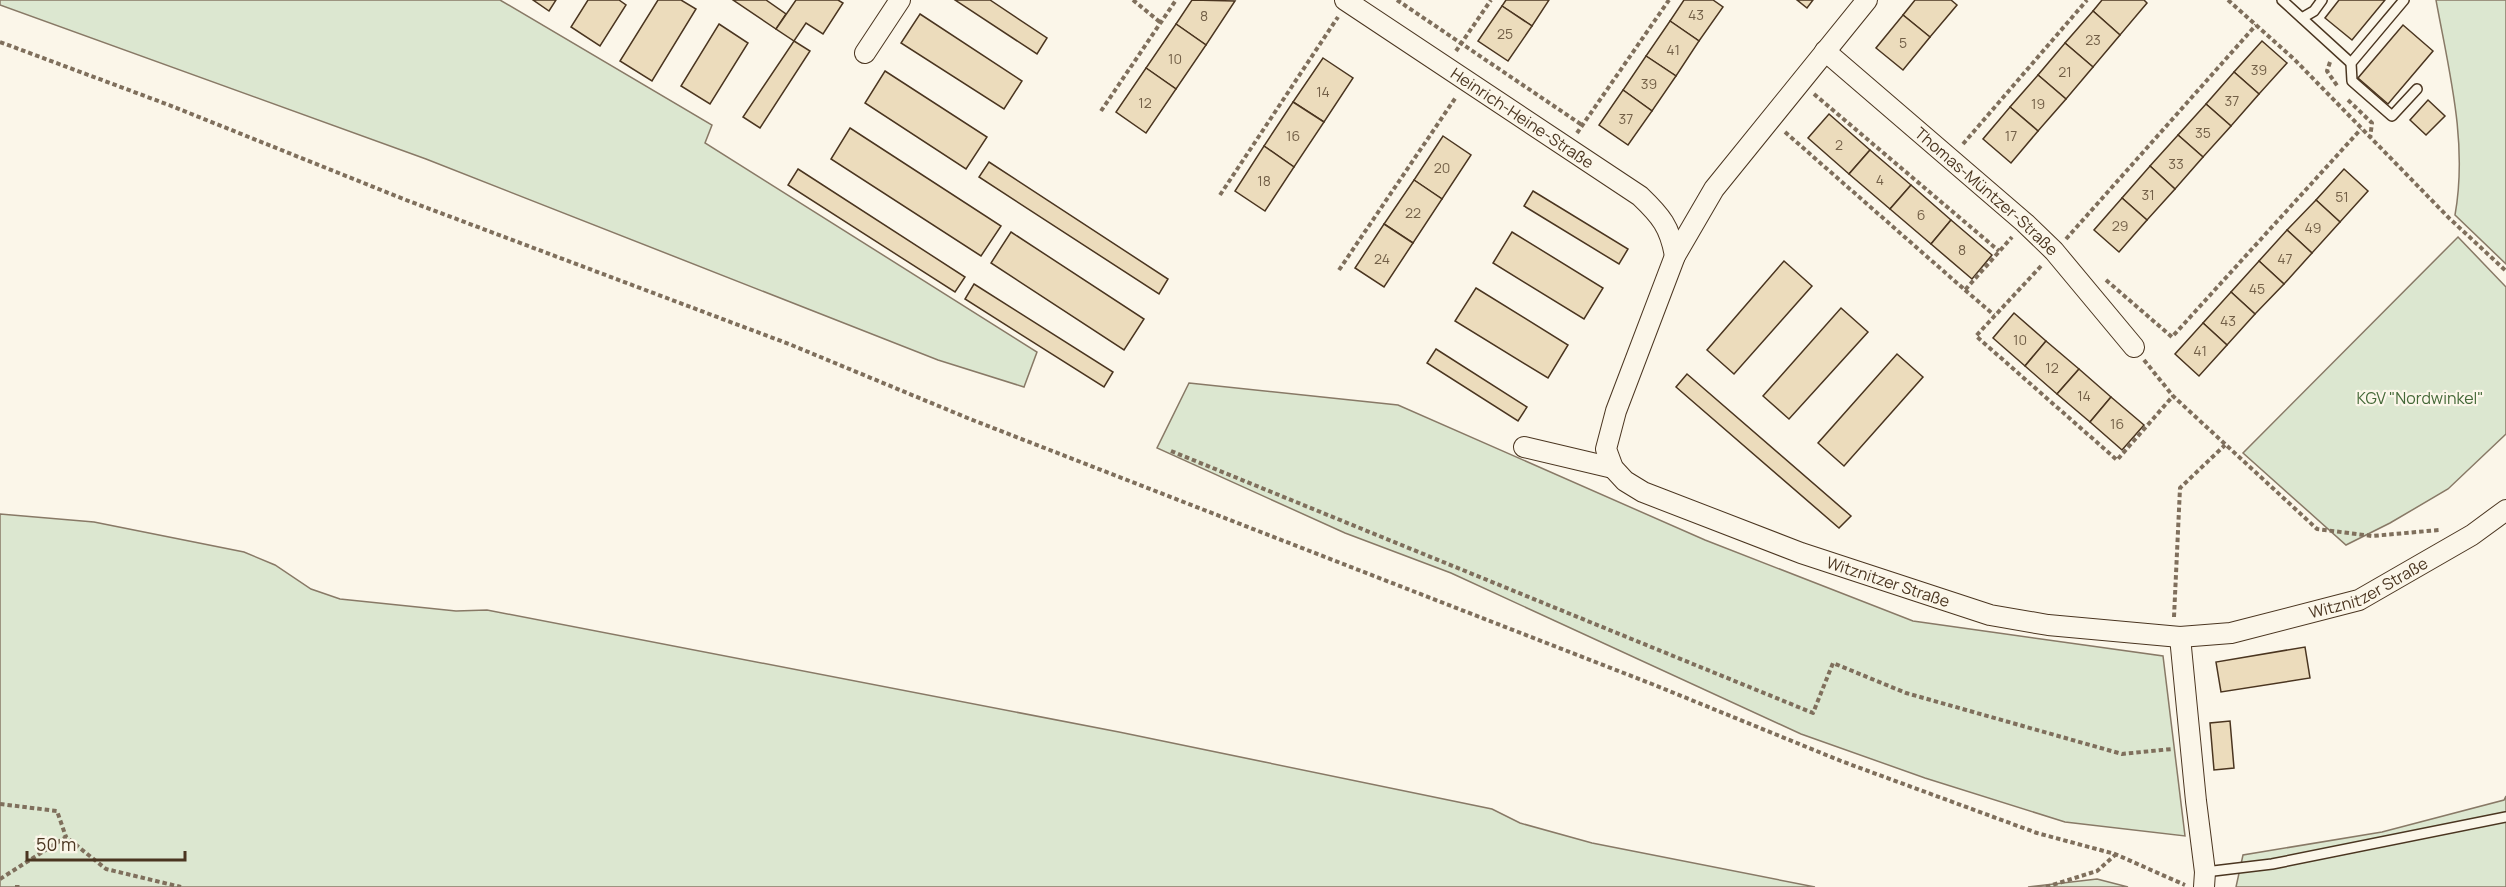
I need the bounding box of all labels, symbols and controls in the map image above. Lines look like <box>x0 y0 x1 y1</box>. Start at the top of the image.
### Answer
house number: 43 <box>1688 5 1704 24</box>
house number: 8 <box>1200 6 1208 25</box>
house number: 25 <box>1497 24 1513 43</box>
house number: 23 <box>2085 30 2101 49</box>
house number: 5 <box>1899 33 1907 52</box>
house number: 41 <box>1666 40 1680 59</box>
house number: 10 <box>1168 49 1182 68</box>
house number: 39 <box>2251 60 2267 79</box>
street label: Heinrich-Heine-Straße <box>1447 62 1598 173</box>
house number: 21 <box>2058 62 2072 81</box>
house number: 39 <box>1641 74 1657 93</box>
house number: 14 <box>1316 82 1330 101</box>
house number: 37 <box>2225 91 2239 110</box>
house number: 12 <box>1138 93 1152 112</box>
house number: 19 <box>2031 94 2045 113</box>
house number: 37 <box>1619 109 1633 128</box>
street label: Thomas-Müntzer-Straße <box>1910 122 2063 260</box>
house number: 35 <box>2195 123 2211 142</box>
house number: 16 <box>1286 126 1300 145</box>
house number: 17 <box>2005 126 2017 145</box>
house number: 2 <box>1835 135 1843 154</box>
house number: 33 <box>2168 154 2184 173</box>
house number: 20 <box>1434 158 1450 177</box>
house number: 4 <box>1876 170 1884 189</box>
house number: 18 <box>1257 171 1271 190</box>
house number: 31 <box>2141 185 2155 204</box>
house number: 51 <box>2335 187 2349 206</box>
house number: 22 <box>1405 203 1421 222</box>
house number: 6 <box>1917 205 1925 224</box>
house number: 29 <box>2112 216 2128 235</box>
house number: 49 <box>2305 218 2321 237</box>
house number: 8 <box>1958 240 1966 259</box>
house number: 24 <box>1374 249 1390 268</box>
house number: 47 <box>2277 249 2293 268</box>
house number: 45 <box>2249 279 2265 298</box>
house number: 43 <box>2220 311 2236 330</box>
house number: 10 <box>2013 330 2027 349</box>
house number: 41 <box>2193 341 2207 360</box>
house number: 12 <box>2045 358 2059 377</box>
house number: 14 <box>2077 386 2091 405</box>
park label: KGV "Nordwinkel" <box>2356 387 2484 409</box>
house number: 16 <box>2110 414 2124 433</box>
street label: Witznitzer Straße <box>1824 551 1953 612</box>
street label: Witznitzer Straße <box>2307 552 2432 623</box>
scale bar <box>27 824 184 862</box>
text: 50 m <box>36 832 76 856</box>

